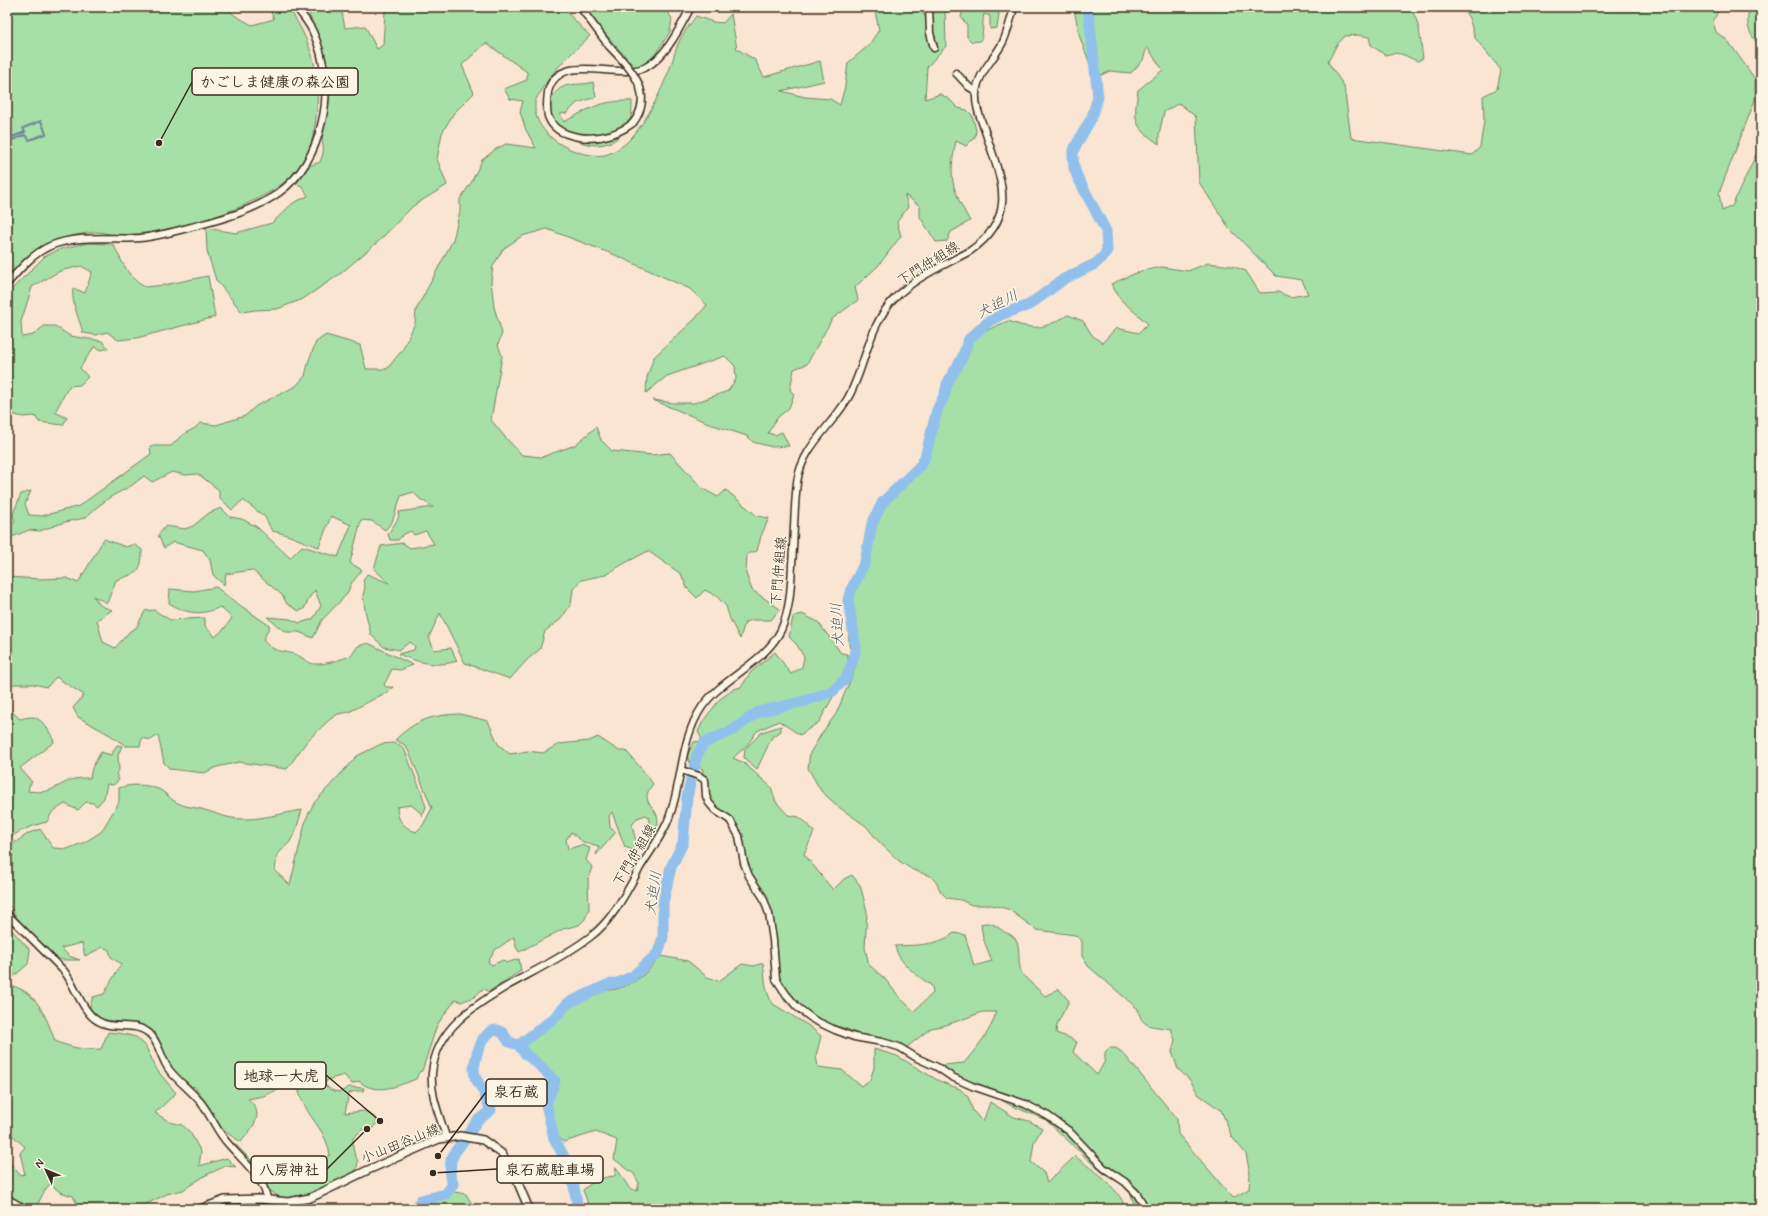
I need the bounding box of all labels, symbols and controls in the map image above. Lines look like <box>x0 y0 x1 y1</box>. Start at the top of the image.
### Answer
callout: かごしま健康の森公園 <box>192 68 358 95</box>
text: かごしま健康の森公園 <box>200 73 350 93</box>
street label: 下門仲組線 <box>894 238 963 290</box>
water label: 犬迫川 <box>973 286 1022 324</box>
street label: 下門仲組線 <box>767 535 791 607</box>
water label: 犬迫川 <box>827 602 849 648</box>
street label: 下門仲組線 <box>609 821 661 890</box>
water label: 犬迫川 <box>641 869 667 917</box>
callout: 地球一大虎 <box>235 1062 326 1089</box>
text: 地球一大虎 <box>243 1067 319 1087</box>
callout: 泉石蔵 <box>486 1079 547 1106</box>
text: 泉石蔵 <box>493 1083 539 1103</box>
street label: 小山田谷山線 <box>358 1120 443 1168</box>
north arrow <box>26 1150 66 1190</box>
text: N <box>32 1156 47 1171</box>
callout: 八房神社 <box>251 1156 327 1183</box>
callout: 泉石蔵駐車場 <box>497 1156 603 1183</box>
text: 八房神社 <box>259 1161 319 1181</box>
text: 泉石蔵駐車場 <box>505 1161 595 1181</box>

